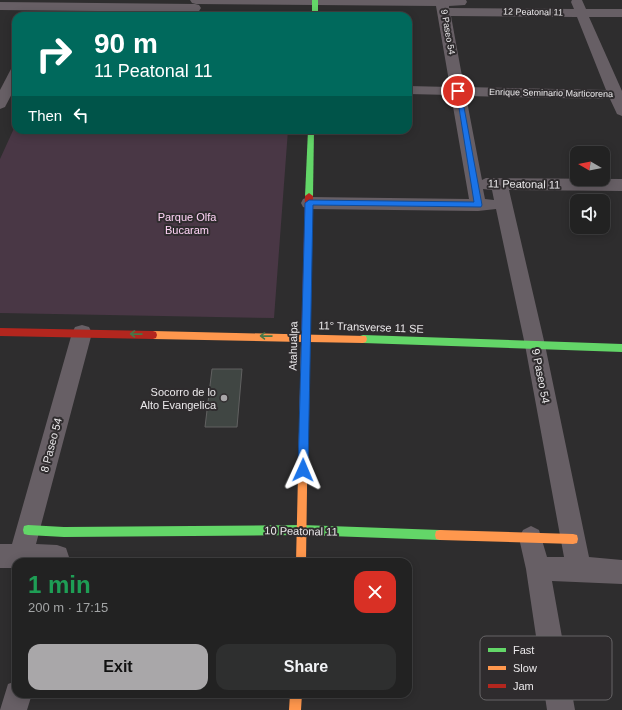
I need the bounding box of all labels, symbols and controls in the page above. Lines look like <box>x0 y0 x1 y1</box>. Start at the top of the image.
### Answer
street label: 12 Peatonal 11 <box>503 6 563 18</box>
street label: 9 Paseo 54 <box>439 9 457 55</box>
icon: right <box>28 28 80 80</box>
text: 90 m <box>94 28 158 59</box>
text: 11 Peatonal 11 <box>94 61 212 81</box>
pin <box>441 74 475 108</box>
icon: arrive <box>447 80 469 102</box>
street label: Enrique Seminario Marticorena <box>489 87 613 99</box>
icon: left <box>70 104 92 126</box>
text: Then <box>28 107 62 124</box>
north arrow <box>570 146 610 186</box>
map controls <box>570 146 610 234</box>
street label: 11 Peatonal 11 <box>488 177 560 191</box>
button: sound <box>570 194 610 234</box>
park label: Parque Olfa Bucaram <box>158 211 217 236</box>
street label: 11° Transverse 11 SE <box>318 319 424 335</box>
street label: Atahualpa <box>287 320 299 371</box>
one-way arrow <box>130 330 143 338</box>
one-way arrow <box>260 332 273 340</box>
street label: 9 Paseo 54 <box>530 348 552 404</box>
place label: Socorro de lo Alto Evangelica <box>140 386 217 411</box>
marker: Socorro de lo Alto Evangelica <box>219 393 229 403</box>
street label: 8 Paseo 54 <box>38 417 64 473</box>
position arrow <box>282 449 324 491</box>
street label: 10 Peatonal 11 <box>264 524 338 538</box>
text: 1 min <box>28 571 91 598</box>
button: close <box>354 571 396 613</box>
text: 200 m · 17:15 <box>28 600 108 615</box>
legend <box>480 636 612 700</box>
button: Exit <box>28 644 208 690</box>
button: Share <box>216 644 396 690</box>
text: Fast <box>513 644 534 656</box>
text: Slow <box>513 662 537 674</box>
text: Jam <box>513 680 534 692</box>

